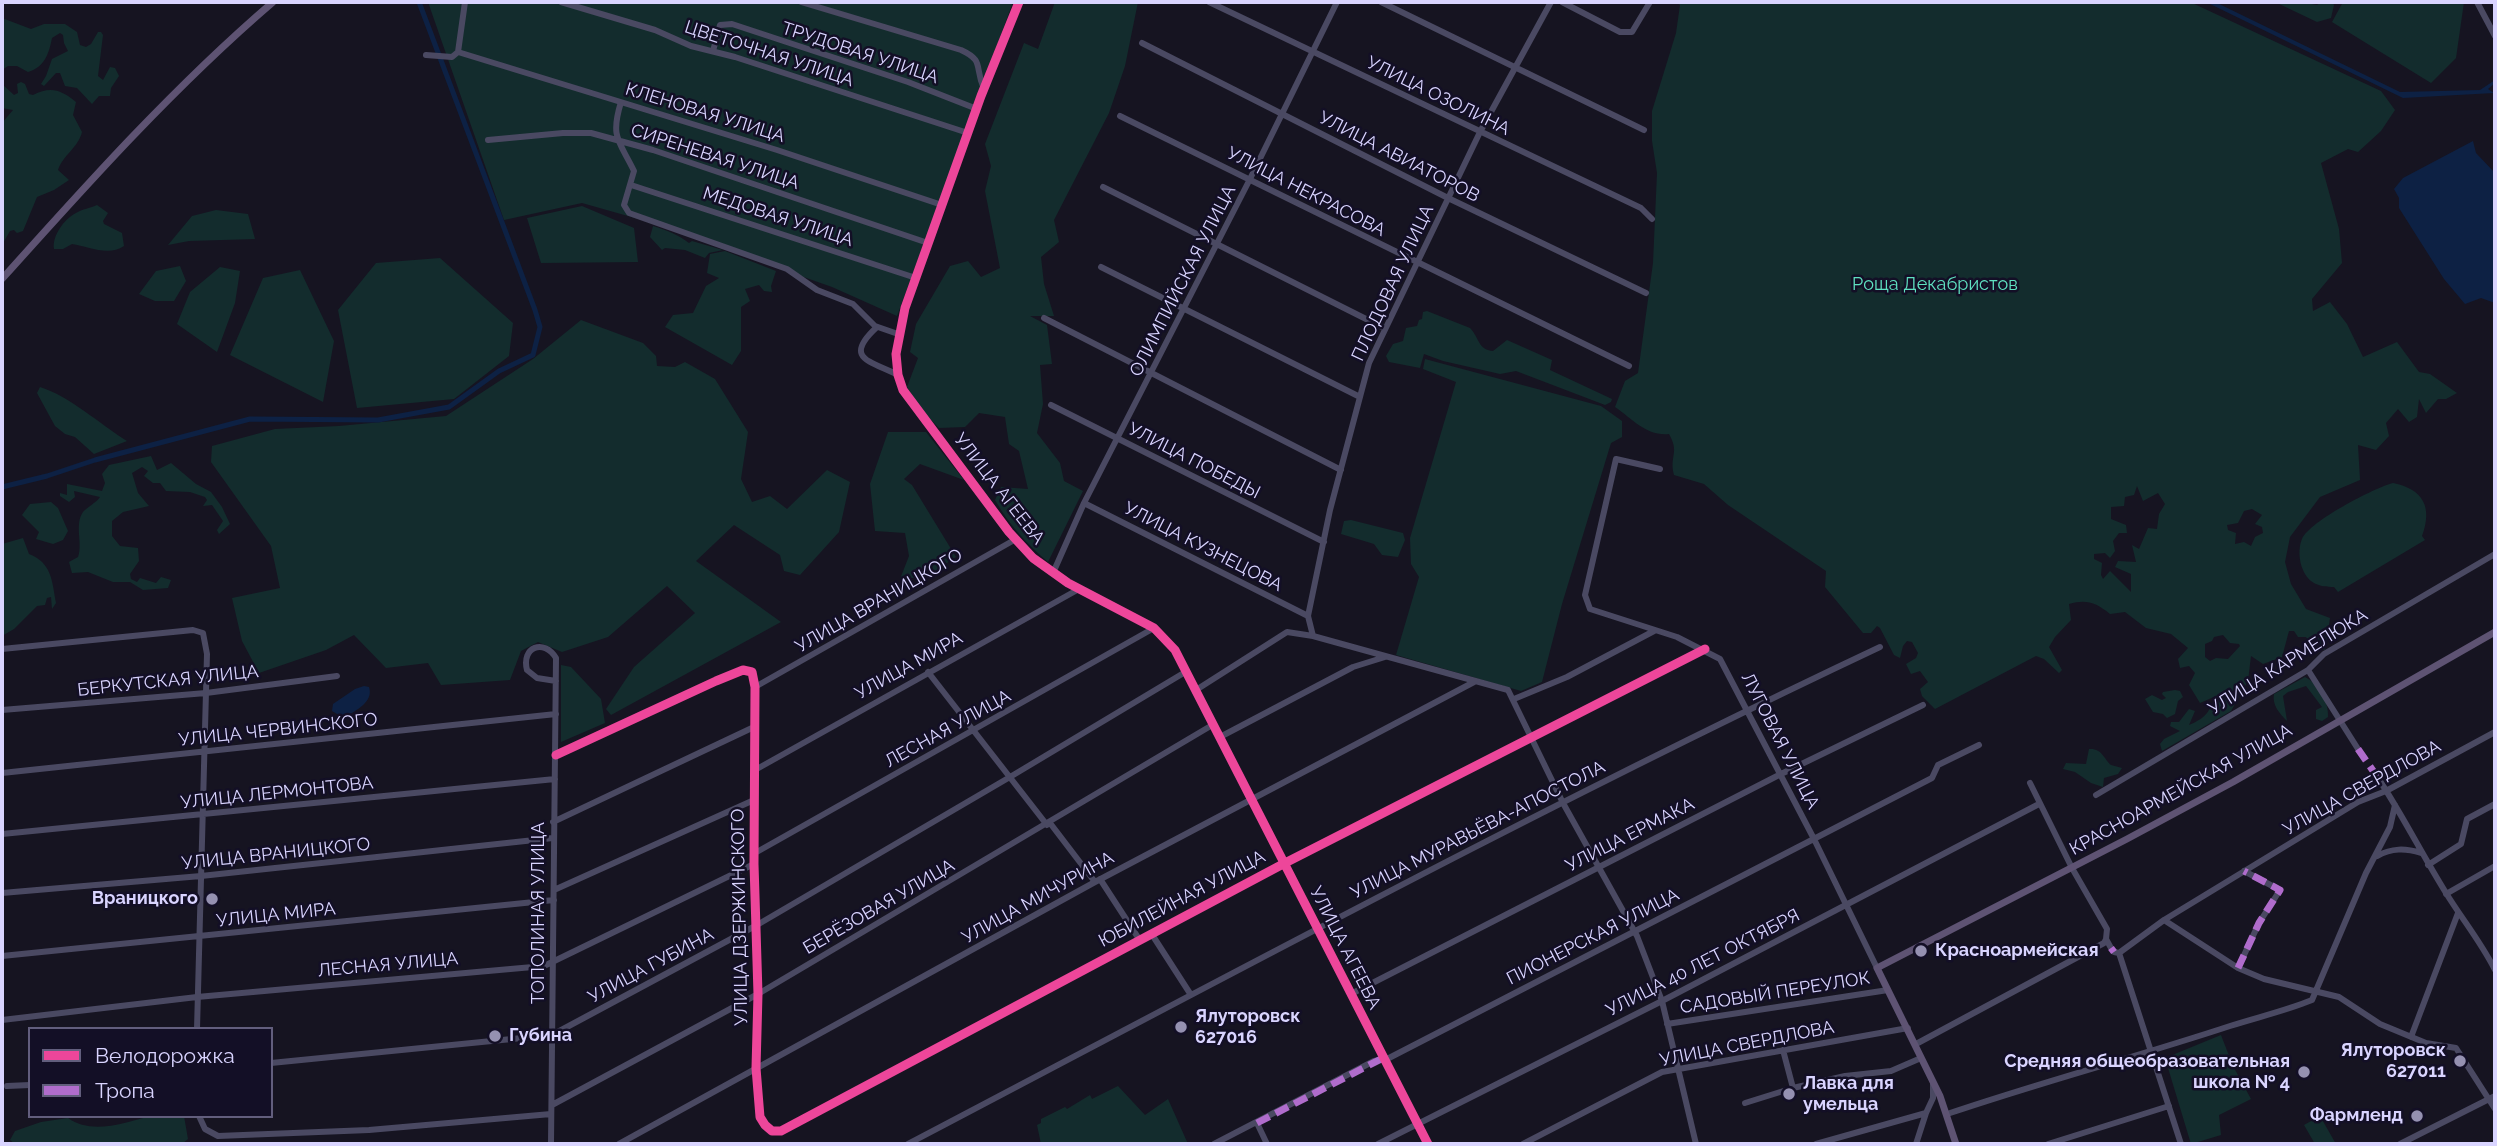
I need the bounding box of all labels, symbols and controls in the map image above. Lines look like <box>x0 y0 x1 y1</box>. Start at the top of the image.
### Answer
street label: ЦВЕТОЧНАЯ УЛИЦА <box>682 16 856 92</box>
street label: ТРУДОВАЯ УЛИЦА <box>779 17 941 89</box>
street label: УЛИЦА ОЗОЛИНА <box>1363 52 1513 140</box>
street label: КЛЕНОВАЯ УЛИЦА <box>623 78 787 148</box>
street label: УЛИЦА АВИАТОРОВ <box>1315 107 1483 207</box>
street label: СИРЕНЕВАЯ УЛИЦА <box>628 120 802 194</box>
street label: УЛИЦА НЕКРАСОВА <box>1223 143 1389 241</box>
street label: МЕДОВАЯ УЛИЦА <box>700 182 856 252</box>
street label: ОЛИМПИЙСКАЯ УЛИЦА <box>1125 182 1241 380</box>
street label: ПЛОДОВАЯ УЛИЦА <box>1347 202 1439 364</box>
park label: Роща Декабристов <box>1852 274 2018 296</box>
street label: УЛИЦА ПОБЕДЫ <box>1124 418 1264 504</box>
street label: УЛИЦА АГЕЕВА <box>949 429 1049 549</box>
street label: УЛИЦА КУЗНЕЦОВА <box>1120 498 1286 596</box>
street label: УЛИЦА ВРАНИЦКОГО <box>792 544 966 658</box>
street label: УЛИЦА КАРМЕЛЮКА <box>2204 604 2372 720</box>
street label: УЛИЦА МИРА <box>851 628 967 704</box>
street label: БЕРКУТСКАЯ УЛИЦА <box>76 661 260 701</box>
street label: ЛУГОВАЯ УЛИЦА <box>1736 669 1824 813</box>
street label: ЛЕСНАЯ УЛИЦА <box>881 685 1015 773</box>
street label: УЛИЦА ЧЕРВИНСКОГО <box>177 709 379 751</box>
street label: КРАСНОАРМЕЙСКАЯ УЛИЦА <box>2066 720 2296 860</box>
street label: УЛИЦА СВЕРДЛОВА <box>2279 736 2445 840</box>
street label: УЛИЦА МУРАВЬЁВА-АПОСТОЛА <box>1347 756 1609 904</box>
street label: УЛИЦА ЛЕРМОНТОВА <box>180 772 374 814</box>
street label: УЛИЦА ЕРМАКА <box>1562 793 1698 877</box>
street label: УЛИЦА ДЗЕРЖИНСКОГО <box>727 808 753 1026</box>
street label: ТОПОЛИНАЯ УЛИЦА <box>528 822 550 1004</box>
street label: УЛИЦА ВРАНИЦКОГО <box>181 833 371 875</box>
street label: ЮБИЛЕЙНАЯ УЛИЦА <box>1095 846 1269 952</box>
street label: УЛИЦА МИЧУРИНА <box>958 847 1118 949</box>
street label: БЕРЁЗОВАЯ УЛИЦА <box>799 855 959 959</box>
street label: УЛИЦА АГЕЕВА <box>1305 883 1385 1013</box>
street label: ПИОНЕРСКАЯ УЛИЦА <box>1503 884 1683 990</box>
place label: Враницкого <box>92 888 198 910</box>
marker: Враницкого <box>204 891 220 907</box>
street label: УЛИЦА МИРА <box>215 898 337 932</box>
street label: УЛИЦА 40 ЛЕТ ОКТЯБРЯ <box>1603 905 1803 1021</box>
street label: УЛИЦА ГУБИНА <box>585 924 717 1008</box>
place label: Красноармейская <box>1935 940 2098 962</box>
marker: Красноармейская <box>1913 943 1929 959</box>
street label: ЛЕСНАЯ УЛИЦА <box>317 948 459 982</box>
street label: САДОВЫЙ ПЕРЕУЛОК <box>1678 967 1872 1019</box>
place label: Ялуторовск 627016 <box>1195 1006 1301 1048</box>
street label: УЛИЦА СВЕРДЛОВА <box>1658 1017 1836 1071</box>
marker: Ялуторовск 627016 <box>1173 1019 1189 1035</box>
place label: Губина <box>509 1025 572 1047</box>
legend <box>28 1027 273 1118</box>
marker: Губина <box>487 1028 503 1044</box>
place label: Ялуторовск 627011 <box>2340 1040 2446 1082</box>
text: Велодорожка <box>95 1043 235 1068</box>
place label: Средняя общеобразовательная школа № 4 <box>2004 1051 2290 1094</box>
marker: Ялуторовск 627011 <box>2452 1053 2468 1069</box>
marker: Средняя общеобразовательная школа № 4 <box>2296 1064 2312 1080</box>
place label: Лавка для умельца <box>1803 1073 1894 1116</box>
text: Тропа <box>95 1078 155 1103</box>
marker: Лавка для умельца <box>1781 1086 1797 1102</box>
place label: Фармленд <box>2310 1105 2403 1127</box>
marker: Фармленд <box>2409 1108 2425 1124</box>

